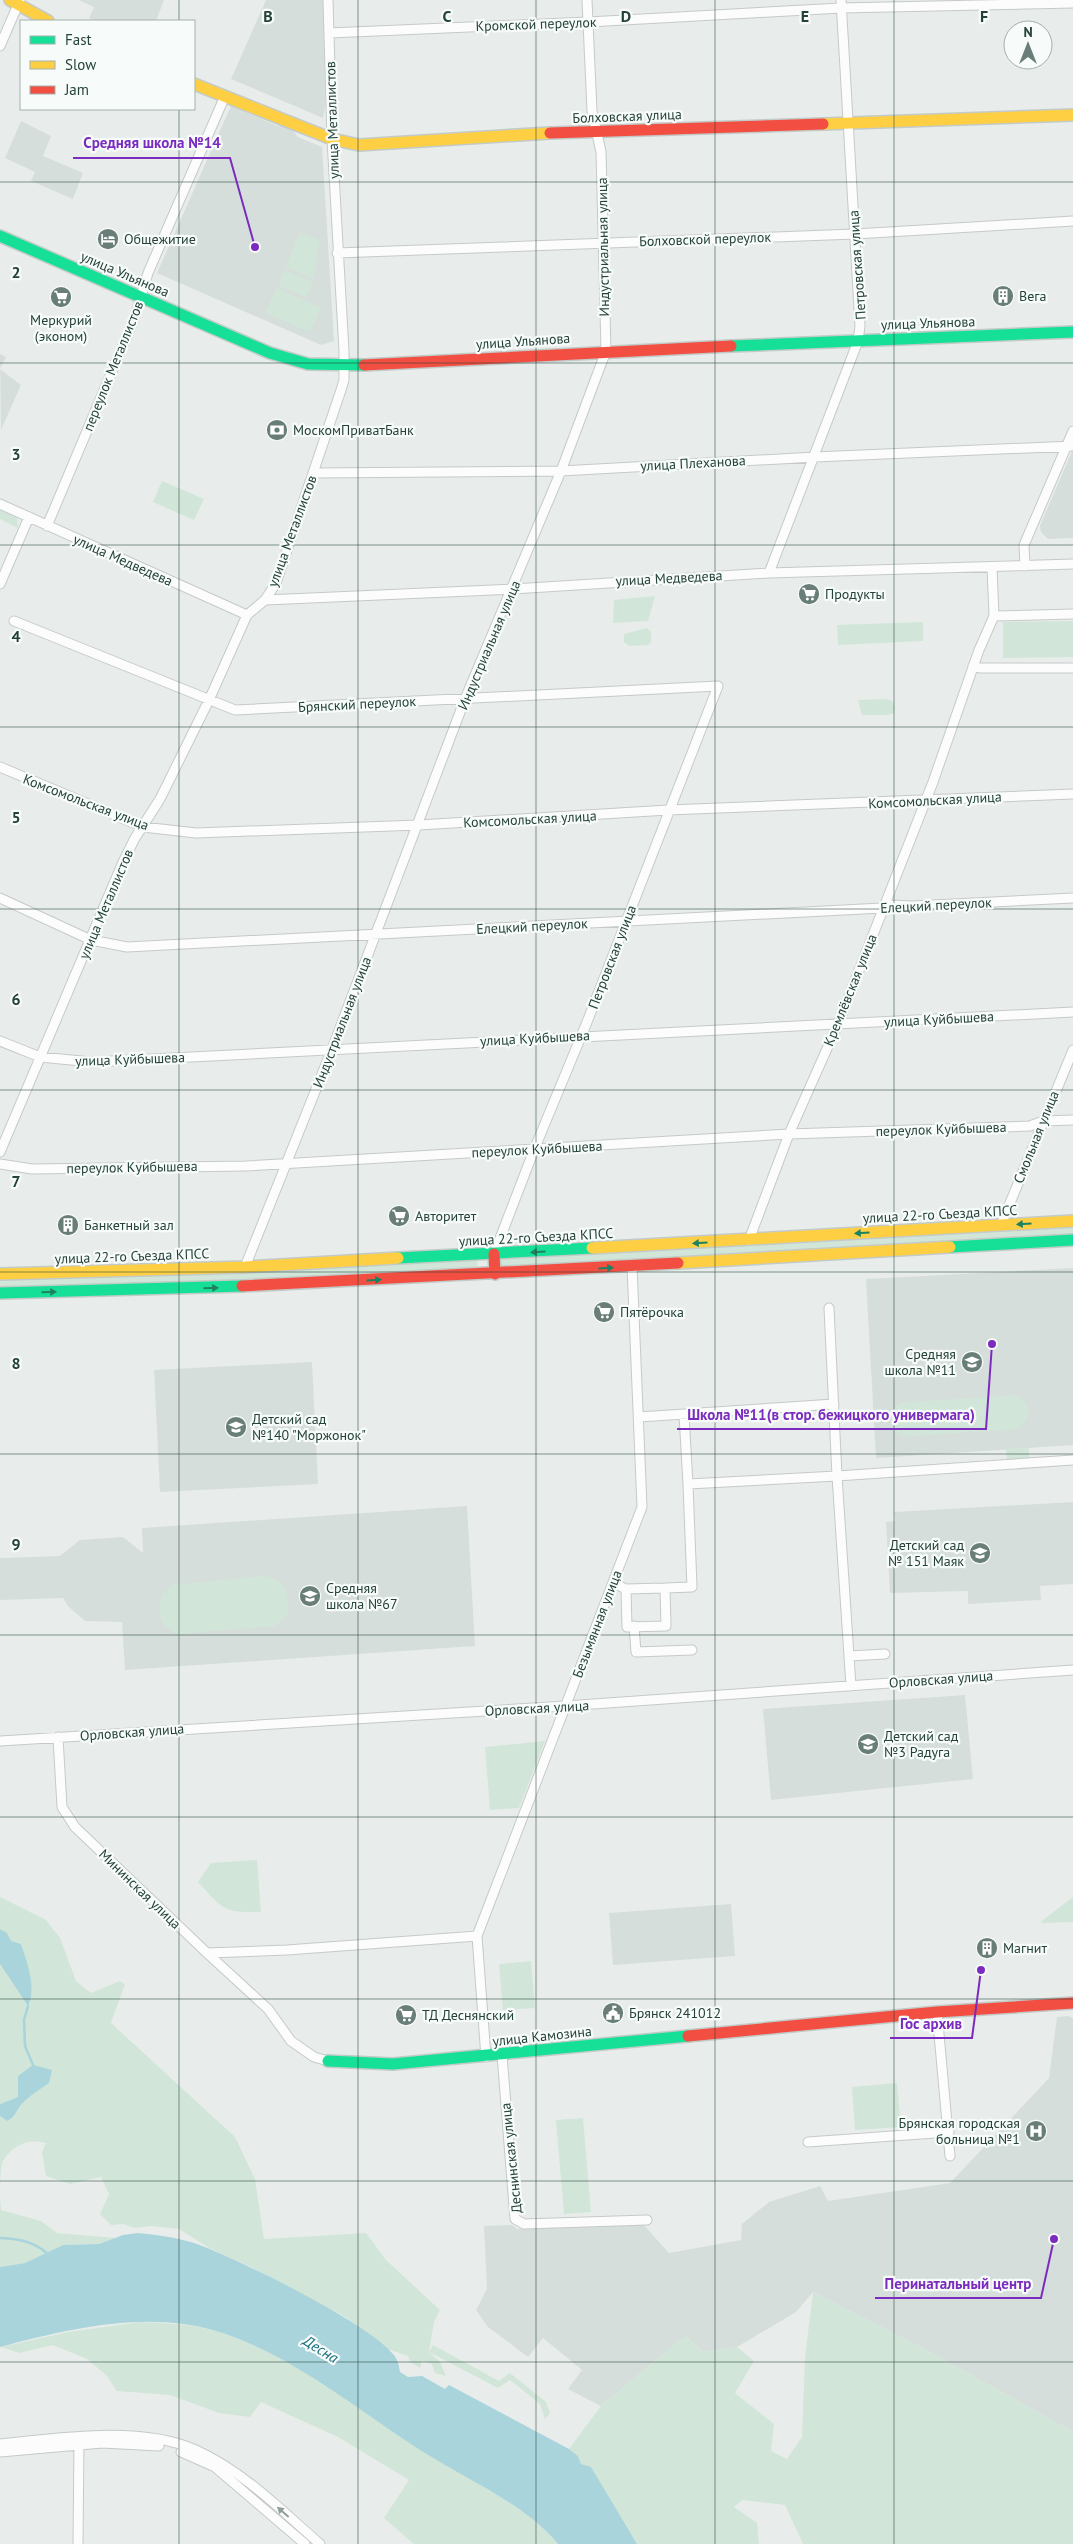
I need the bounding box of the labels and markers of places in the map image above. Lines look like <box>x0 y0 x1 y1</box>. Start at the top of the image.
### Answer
callout: Средняя школа №14 <box>73 128 230 158</box>
hotel icon: Общежитие <box>96 227 120 251</box>
place label: Общежитие <box>124 230 196 248</box>
building icon: Вега <box>991 284 1015 308</box>
supermarket icon: Меркурий (эконом) <box>49 285 73 309</box>
place label: Вега <box>1019 287 1046 305</box>
place label: Меркурий (эконом) <box>30 311 92 345</box>
bank icon: МоскомПриватБанк <box>265 418 289 442</box>
place label: МоскомПриватБанк <box>293 421 414 439</box>
supermarket icon: Продукты <box>797 582 821 606</box>
place label: Продукты <box>825 585 885 603</box>
supermarket icon: Авторитет <box>387 1204 411 1228</box>
place label: Авторитет <box>415 1207 477 1225</box>
building icon: Банкетный зал <box>56 1213 80 1237</box>
place label: Банкетный зал <box>84 1216 174 1234</box>
supermarket icon: Пятёрочка <box>592 1300 616 1324</box>
place label: Пятёрочка <box>620 1303 684 1321</box>
place label: Средняя школа №11 <box>884 1345 956 1379</box>
school or university icon: Средняя школа №11 <box>960 1350 984 1374</box>
callout: Школа №11(в стор. бежицкого универмага) <box>677 1399 986 1429</box>
place label: Детский сад №140 "Моржонок" <box>252 1410 366 1444</box>
school or university icon: Детский сад №140 "Моржонок" <box>224 1415 248 1439</box>
place label: Детский сад № 151 Маяк <box>888 1536 964 1570</box>
school or university icon: Детский сад № 151 Маяк <box>968 1541 992 1565</box>
place label: Средняя школа №67 <box>326 1579 398 1613</box>
school or university icon: Средняя школа №67 <box>298 1584 322 1608</box>
place label: Детский сад №3 Радуга <box>884 1727 959 1761</box>
school or university icon: Детский сад №3 Радуга <box>856 1732 880 1756</box>
building icon: Магнит <box>975 1936 999 1960</box>
place label: Магнит <box>1003 1939 1047 1957</box>
public building icon: Брянск 241012 <box>601 2001 625 2025</box>
supermarket icon: ТД Деснянский <box>394 2003 418 2027</box>
place label: Брянск 241012 <box>629 2004 721 2022</box>
place label: ТД Деснянский <box>422 2006 514 2024</box>
callout: Гос архив <box>890 2008 972 2038</box>
place label: Брянская городская больница №1 <box>899 2114 1020 2148</box>
hospital icon: Брянская городская больница №1 <box>1024 2119 1048 2143</box>
callout: Перинатальный центр <box>875 2268 1041 2298</box>

